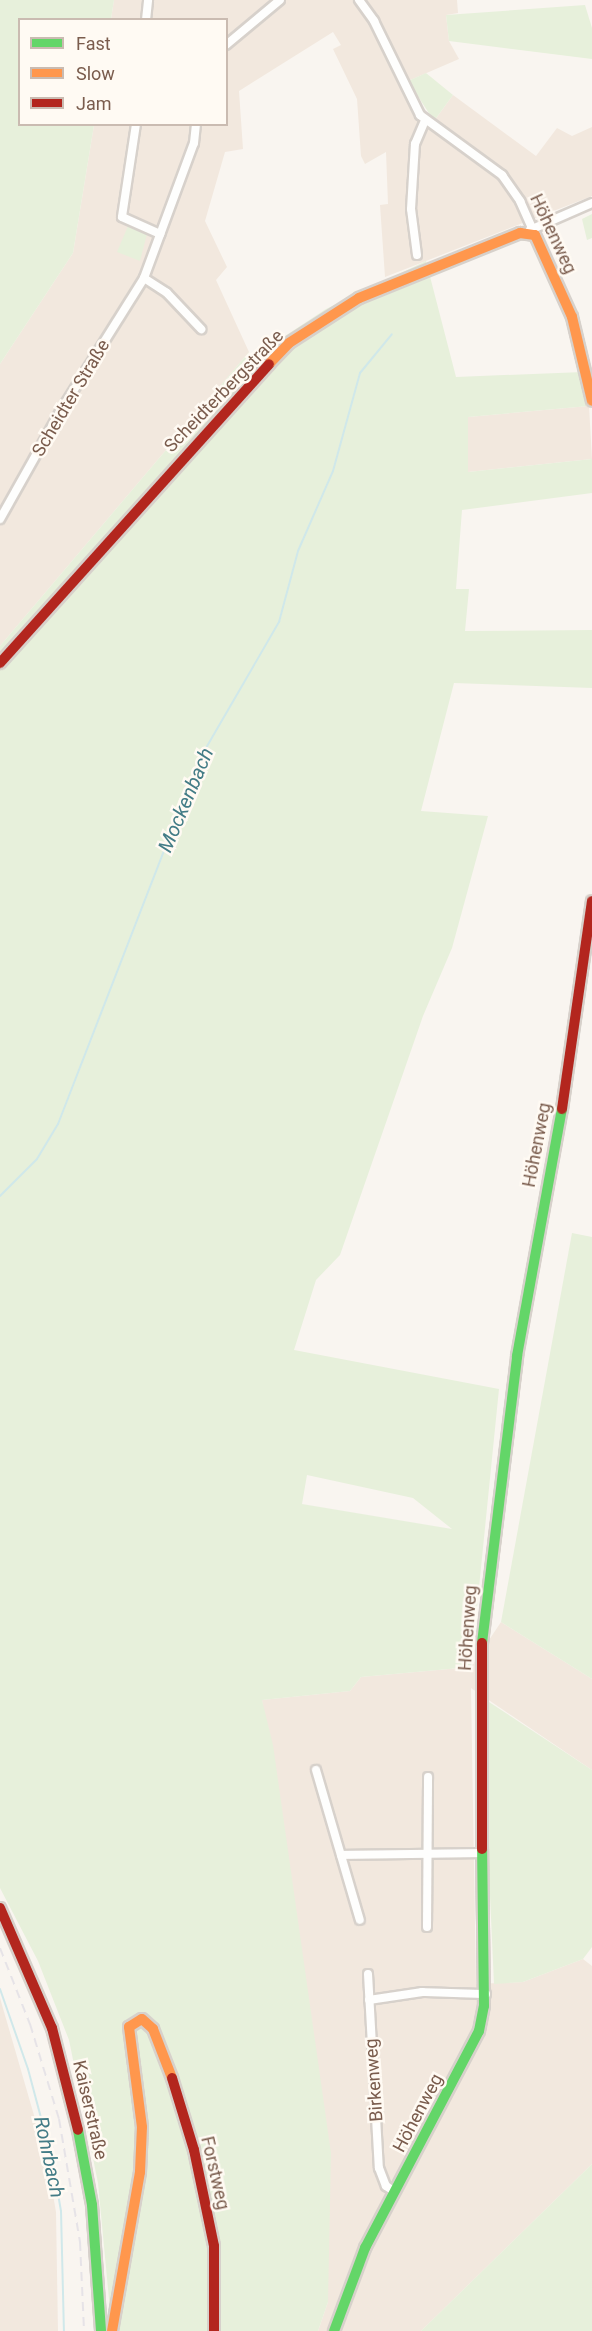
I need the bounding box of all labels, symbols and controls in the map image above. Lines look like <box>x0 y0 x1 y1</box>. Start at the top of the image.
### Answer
legend <box>18 18 228 126</box>
text: Fast <box>76 33 111 54</box>
text: Slow <box>76 63 115 84</box>
text: Jam <box>76 93 112 114</box>
street label: Höhenweg <box>525 191 581 277</box>
street label: Scheidterbergstraße <box>160 325 288 457</box>
street label: Scheidter Straße <box>28 336 114 460</box>
water label: Mockenbach <box>153 744 219 856</box>
street label: Höhenweg <box>518 1101 556 1189</box>
street label: Höhenweg <box>454 1585 482 1671</box>
street label: Birkenweg <box>360 2038 388 2122</box>
street label: Kaiserstraße <box>68 2058 112 2162</box>
street label: Höhenweg <box>388 2070 448 2156</box>
water label: Rohrbach <box>29 2114 69 2200</box>
street label: Forstweg <box>196 2134 234 2212</box>

